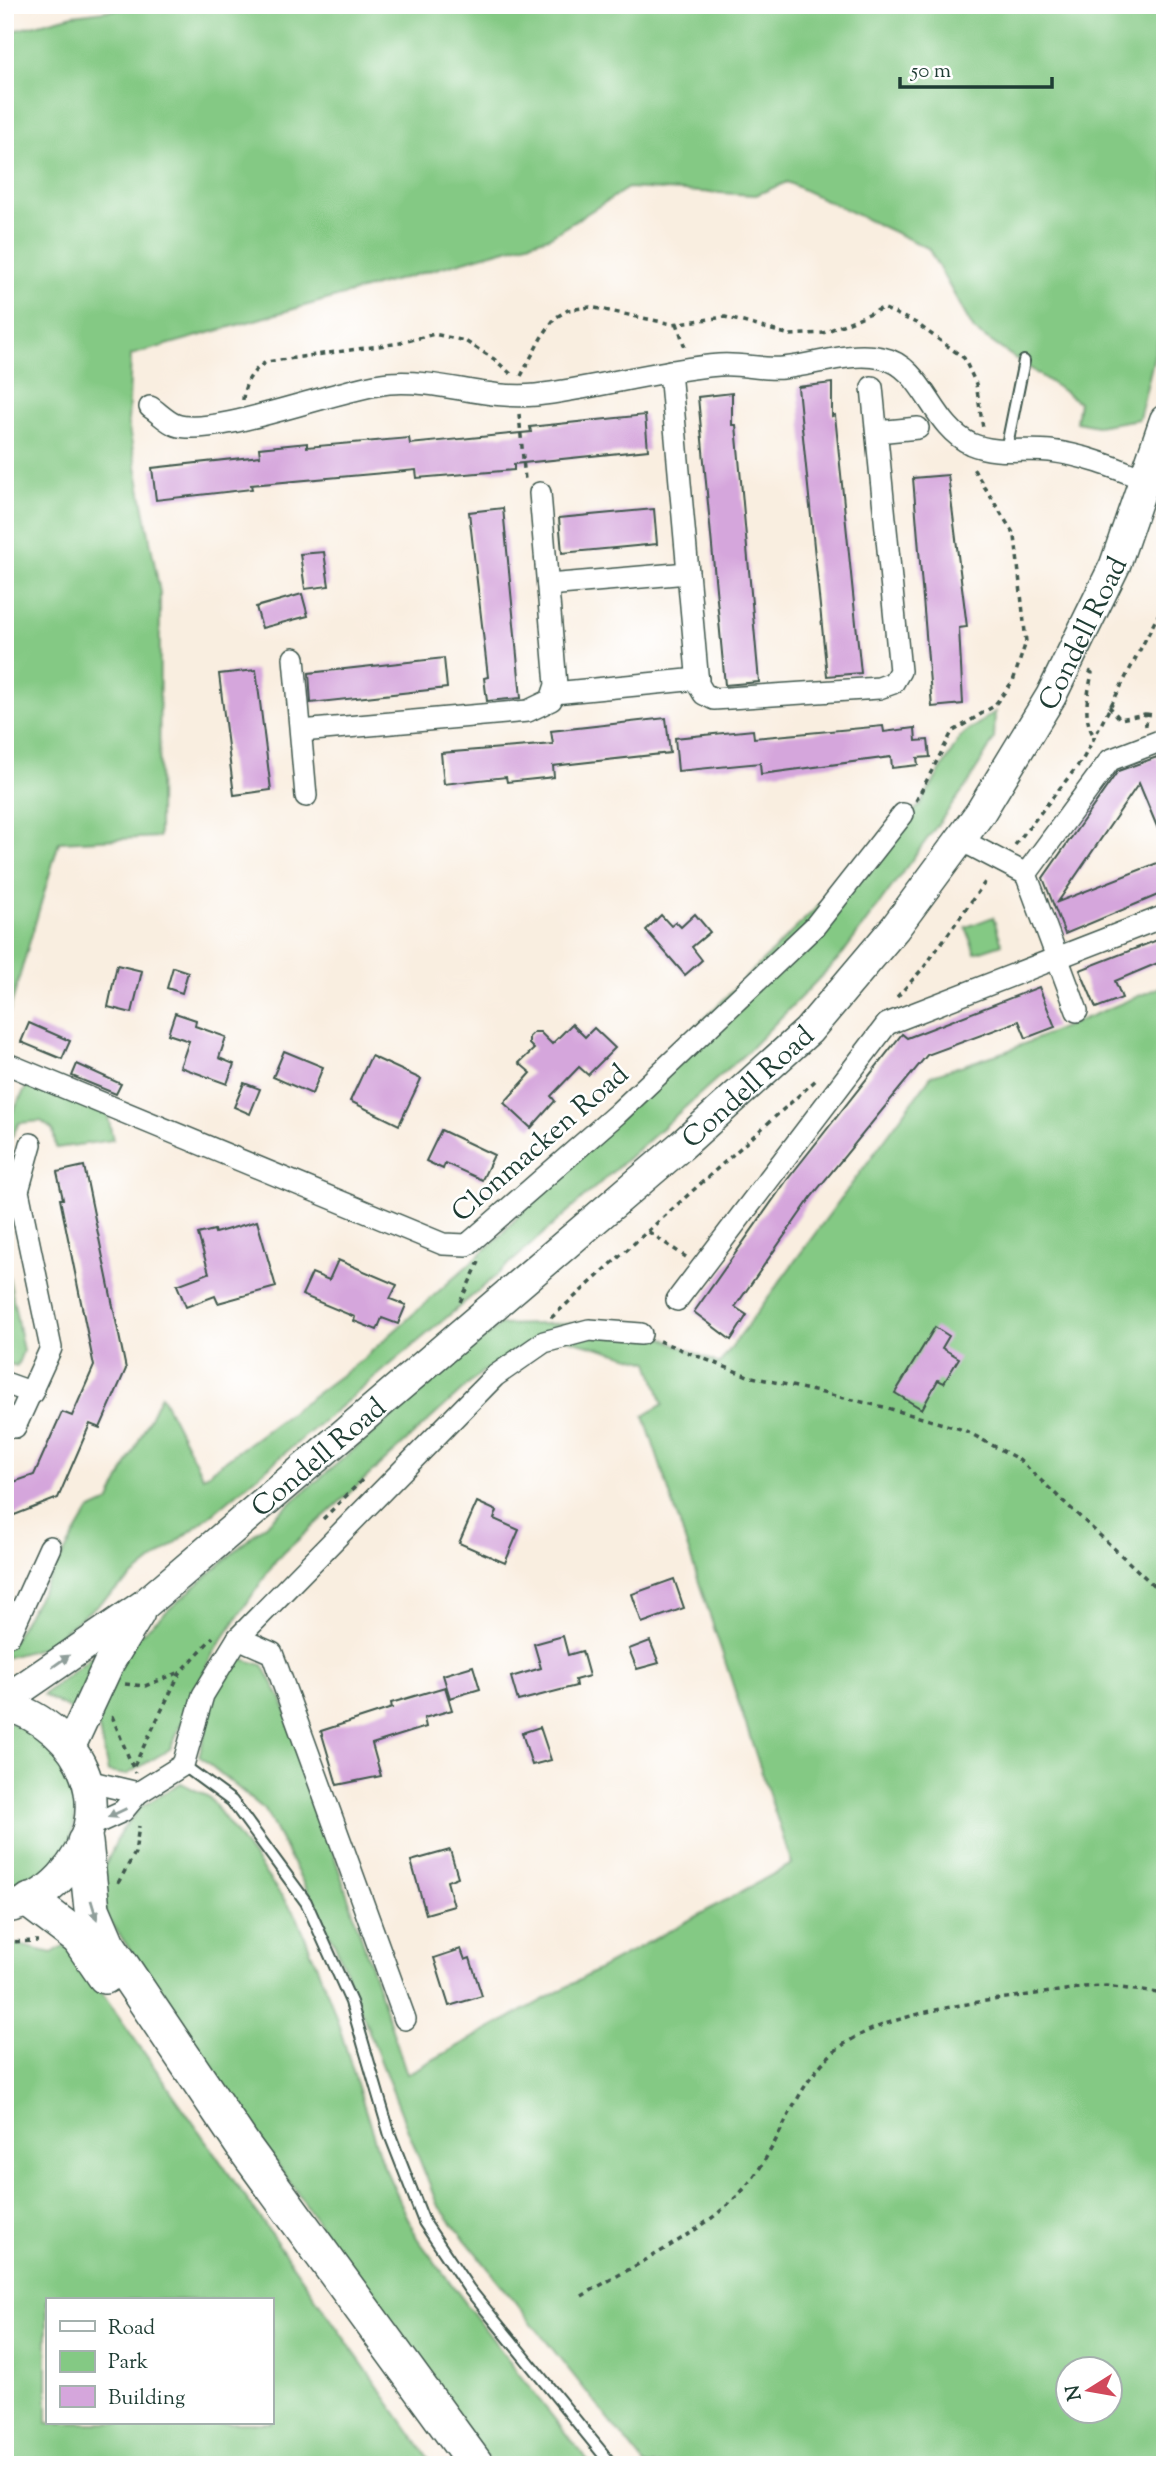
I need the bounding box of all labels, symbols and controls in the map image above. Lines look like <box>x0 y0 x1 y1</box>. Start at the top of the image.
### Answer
scale bar <box>900 46 1053 90</box>
text: 50 m <box>910 57 951 87</box>
street label: Condell Road <box>1030 551 1139 719</box>
street label: Condell Road <box>674 1018 824 1159</box>
street label: Clonmacken Road <box>444 1056 639 1233</box>
street label: Condell Road <box>243 1389 396 1528</box>
one-way arrow <box>52 1654 70 1668</box>
one-way arrow <box>107 1807 127 1819</box>
one-way arrow <box>89 1899 100 1920</box>
legend <box>46 2298 273 2424</box>
text: Road <box>108 2314 155 2344</box>
text: Park <box>108 2348 149 2378</box>
north arrow <box>1054 2354 1124 2424</box>
text: N <box>1060 2383 1089 2403</box>
text: Building <box>108 2384 185 2414</box>

